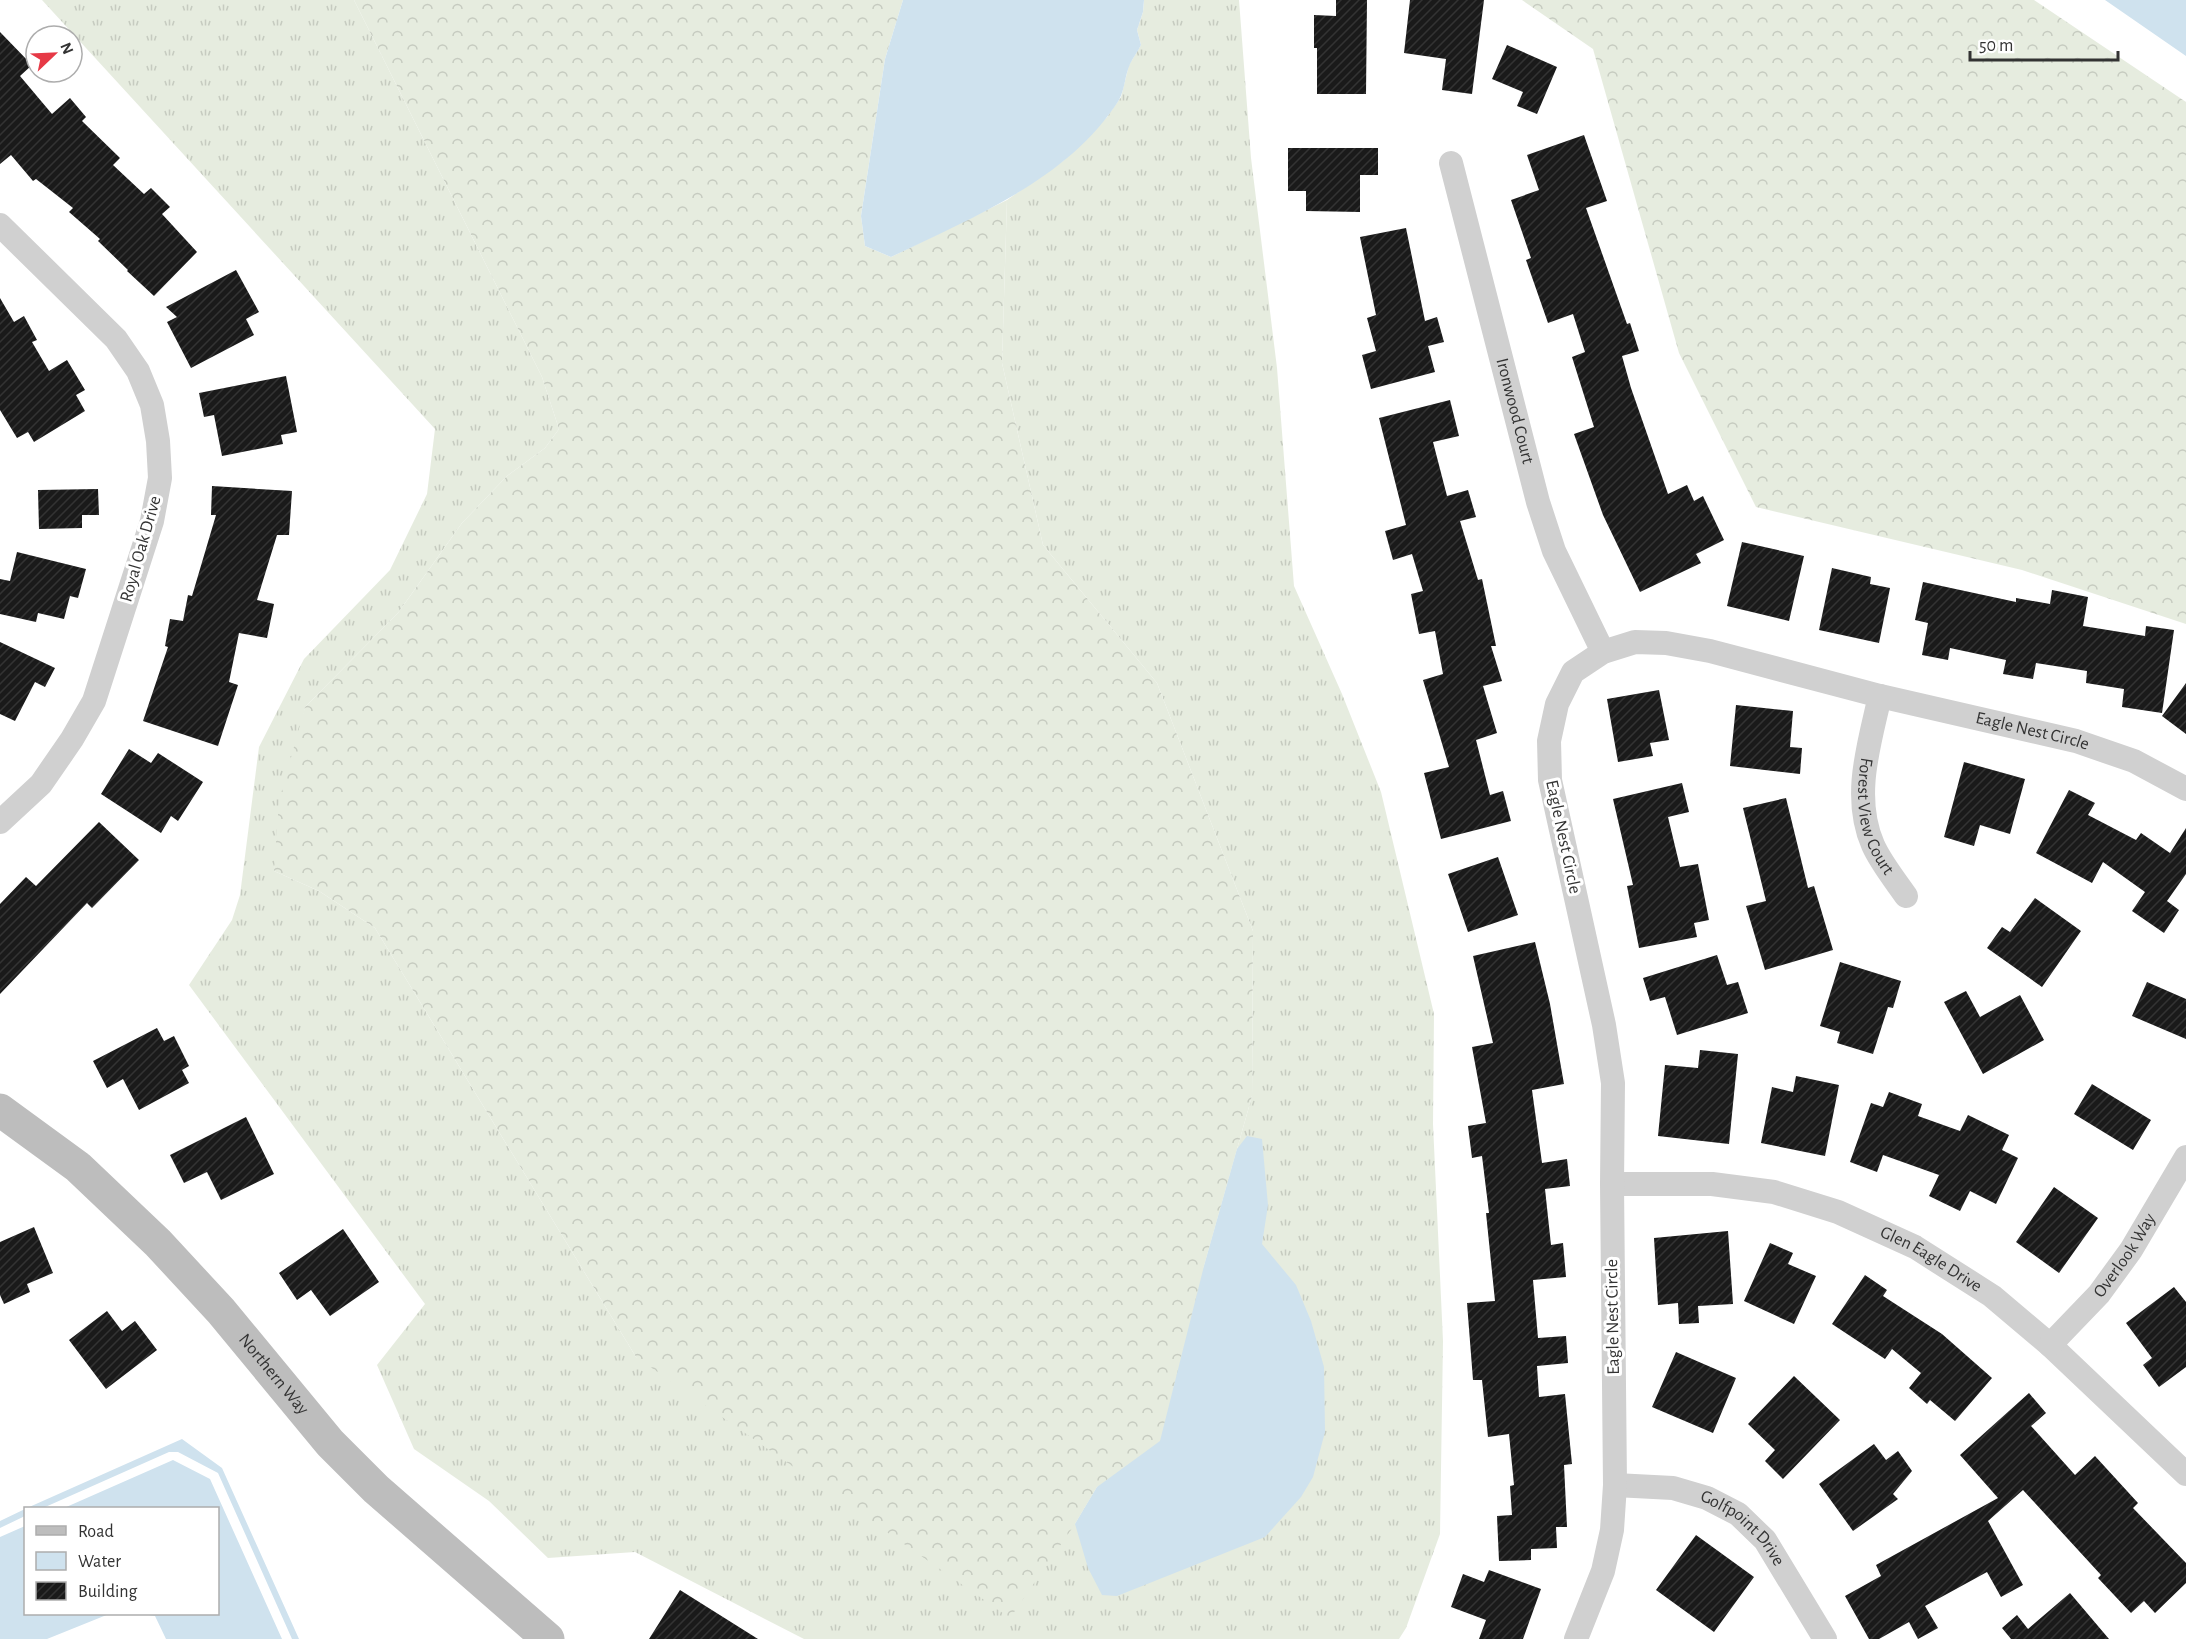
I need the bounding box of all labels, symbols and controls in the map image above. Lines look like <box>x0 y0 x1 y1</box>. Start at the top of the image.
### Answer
north arrow <box>24 24 84 84</box>
scale bar <box>1970 24 2118 62</box>
text: 50 m <box>1979 37 2013 55</box>
text: N <box>57 40 76 57</box>
street label: Ironwood Court <box>1492 356 1537 466</box>
street label: Royal Oak Drive <box>117 494 165 604</box>
street label: Eagle Nest Circle <box>1974 709 2091 754</box>
street label: Forest View Court <box>1854 756 1897 879</box>
street label: Eagle Nest Circle <box>1542 778 1584 896</box>
street label: Overlook Way <box>2090 1210 2160 1301</box>
street label: Glen Eagle Drive <box>1877 1223 1985 1296</box>
street label: Eagle Nest Circle <box>1603 1259 1623 1375</box>
street label: Northern Way <box>235 1331 312 1419</box>
street label: Golfpoint Drive <box>1699 1488 1788 1569</box>
legend <box>24 1507 219 1615</box>
text: Road <box>78 1523 114 1541</box>
text: Water <box>78 1553 121 1571</box>
text: Building <box>78 1583 138 1601</box>

